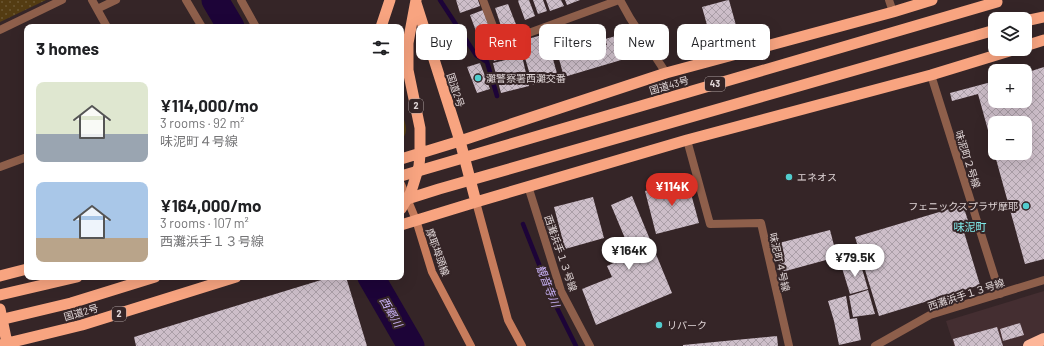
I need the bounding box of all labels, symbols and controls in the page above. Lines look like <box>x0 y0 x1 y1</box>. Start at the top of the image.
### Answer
map controls <box>988 12 1032 160</box>
button: layers <box>988 12 1032 56</box>
chip: Buy <box>416 24 467 60</box>
chip: Rent <box>475 24 531 60</box>
chip: Filters <box>539 24 606 60</box>
chip: New <box>614 24 669 60</box>
chip: Apartment <box>677 24 770 60</box>
icon: filters <box>370 37 392 59</box>
text: 3 homes <box>36 38 99 58</box>
button: + <box>988 64 1032 108</box>
street label: 国道2号 <box>445 71 467 109</box>
place label: 灘警察署西灘交番 <box>486 72 566 84</box>
marker: 灘警察署西灘交番 <box>473 73 483 83</box>
street label: 国道43号 <box>648 74 690 96</box>
road number: 43 <box>705 77 725 91</box>
text: ¥114,000/mo <box>160 95 258 115</box>
icon: home <box>68 98 116 146</box>
road number: 2 <box>409 99 423 113</box>
text: 3 rooms · 92 m² <box>160 115 244 131</box>
button: − <box>988 116 1032 160</box>
street label: 味泥町２号線 <box>953 129 983 189</box>
text: 味泥町４号線 <box>160 133 238 149</box>
place label: エネオス <box>797 171 837 183</box>
marker: エネオス <box>784 172 794 182</box>
pin: ¥114K <box>644 173 700 207</box>
text: ¥114K <box>655 178 689 194</box>
text: ¥164,000/mo <box>160 195 261 215</box>
icon: home <box>68 198 116 246</box>
place label: フェニックスプラザ摩耶 <box>908 200 1018 212</box>
marker: フェニックスプラザ摩耶 <box>1021 201 1031 211</box>
street label: 西灘浜手１３号線 <box>542 213 580 293</box>
text: 3 rooms · 107 m² <box>160 215 249 231</box>
district label: 味泥町 <box>954 220 987 233</box>
street label: 摩耶埠頭線 <box>424 226 452 278</box>
street label: 味泥町４号線 <box>767 231 793 293</box>
text: 西灘浜手１３号線 <box>160 233 264 249</box>
pin: ¥164K <box>601 237 657 271</box>
text: ¥164K <box>611 242 647 258</box>
pin: ¥79.5K <box>822 244 888 278</box>
text: ¥79.5K <box>835 249 875 265</box>
water label: 観音寺川 <box>534 263 563 310</box>
street label: 西灘浜手１３号線 <box>926 276 1006 312</box>
water label: 西郷川 <box>378 294 406 330</box>
street label: 国道2号 <box>62 301 100 323</box>
road number: 2 <box>112 307 126 321</box>
place label: リパーク <box>667 319 707 331</box>
marker: リパーク <box>654 320 664 330</box>

